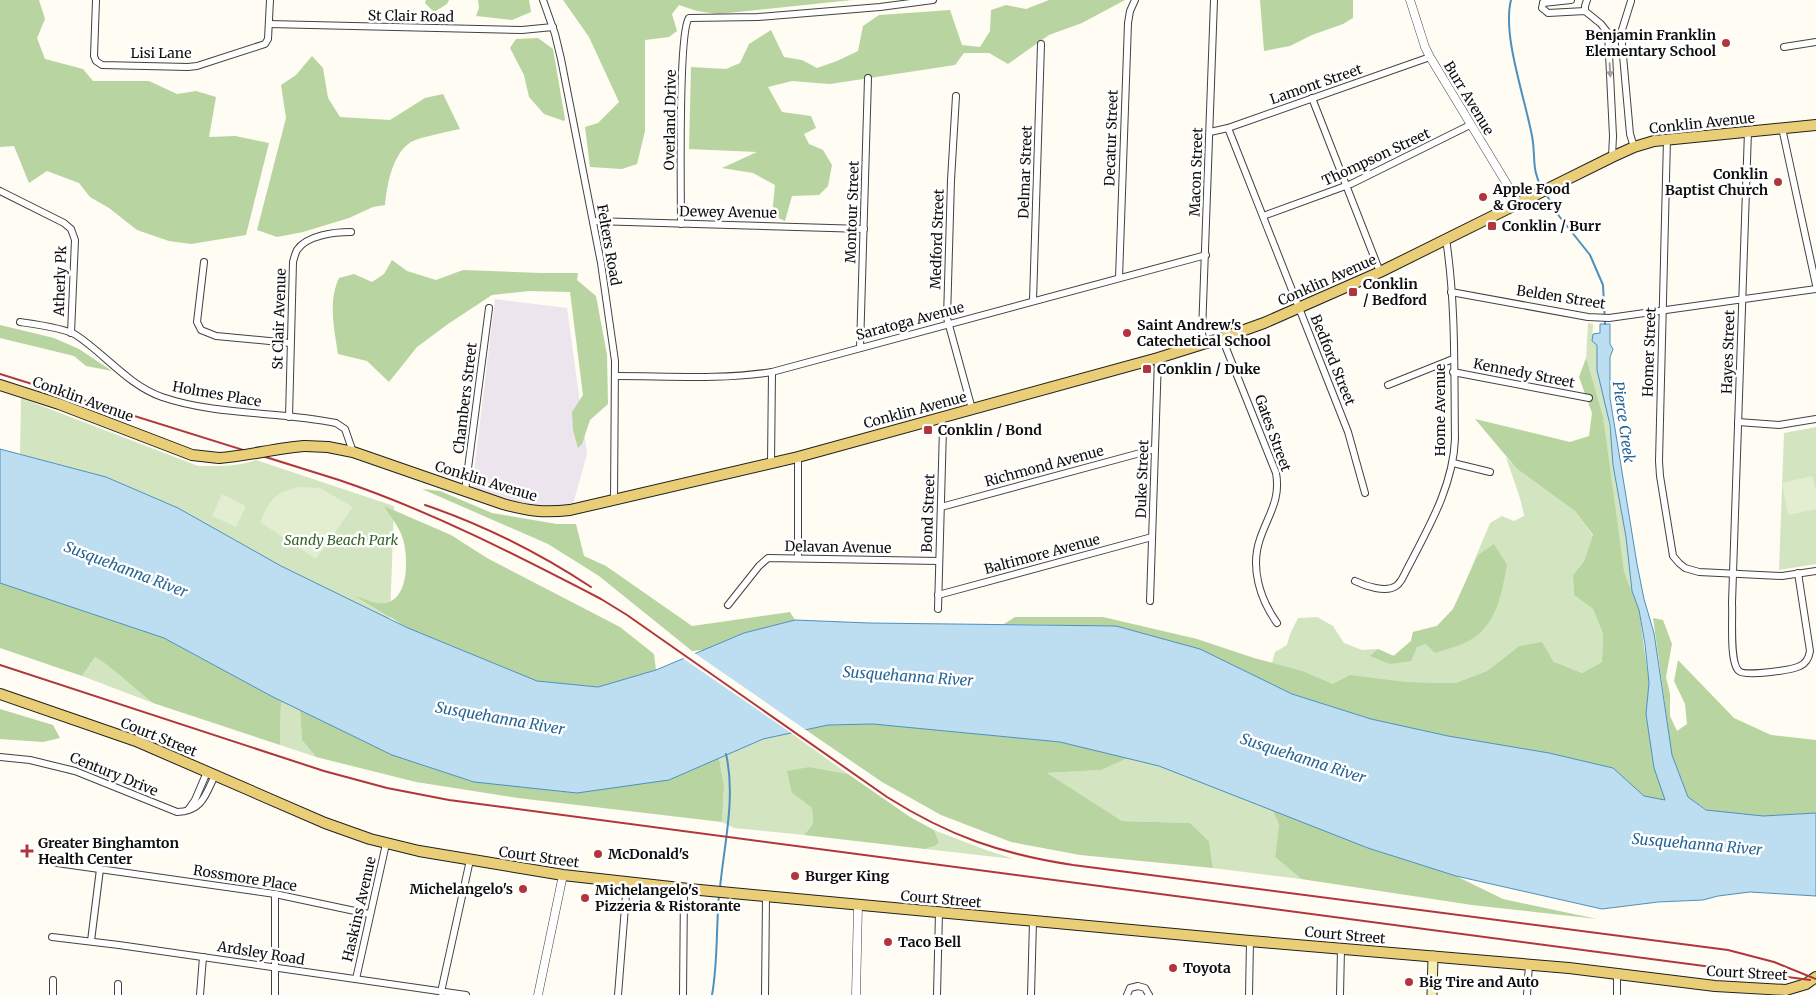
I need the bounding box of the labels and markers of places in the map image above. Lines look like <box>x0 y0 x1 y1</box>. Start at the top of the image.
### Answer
place label: Benjamin Franklin Elementary School <box>1585 26 1716 60</box>
marker: Benjamin Franklin Elementary School <box>1720 37 1732 49</box>
place label: Conklin Baptist Church <box>1665 165 1769 199</box>
marker: Conklin Baptist Church <box>1772 176 1784 188</box>
place label: Apple Food & Grocery <box>1492 180 1570 214</box>
marker: Apple Food & Grocery <box>1477 191 1489 203</box>
place label: Conklin / Burr <box>1502 217 1601 235</box>
marker: Conklin / Burr <box>1486 220 1498 232</box>
place label: Conklin / Bedford <box>1363 275 1427 309</box>
marker: Conklin / Bedford <box>1347 286 1359 298</box>
place label: Saint Andrew's Catechetical School <box>1137 316 1271 350</box>
marker: Saint Andrew's Catechetical School <box>1121 327 1133 339</box>
place label: Conklin / Duke <box>1157 360 1261 378</box>
marker: Conklin / Duke <box>1141 363 1153 375</box>
place label: Conklin / Bond <box>938 421 1042 439</box>
marker: Conklin / Bond <box>922 424 934 436</box>
place label: Greater Binghamton Health Center <box>38 834 179 868</box>
marker: Greater Binghamton Health Center <box>20 844 34 858</box>
place label: McDonald's <box>608 845 689 863</box>
marker: McDonald's <box>592 848 604 860</box>
place label: Burger King <box>805 867 890 885</box>
marker: Burger King <box>789 870 801 882</box>
place label: Michelangelo's <box>410 880 513 898</box>
place label: Michelangelo's Pizzeria & Ristorante <box>595 881 741 915</box>
marker: Michelangelo's <box>517 883 529 895</box>
marker: Michelangelo's Pizzeria & Ristorante <box>579 892 591 904</box>
place label: Taco Bell <box>898 933 962 951</box>
marker: Taco Bell <box>882 936 894 948</box>
place label: Toyota <box>1183 959 1231 977</box>
marker: Toyota <box>1167 962 1179 974</box>
place label: Big Tire and Auto <box>1419 973 1539 991</box>
marker: Big Tire and Auto <box>1403 976 1415 988</box>

